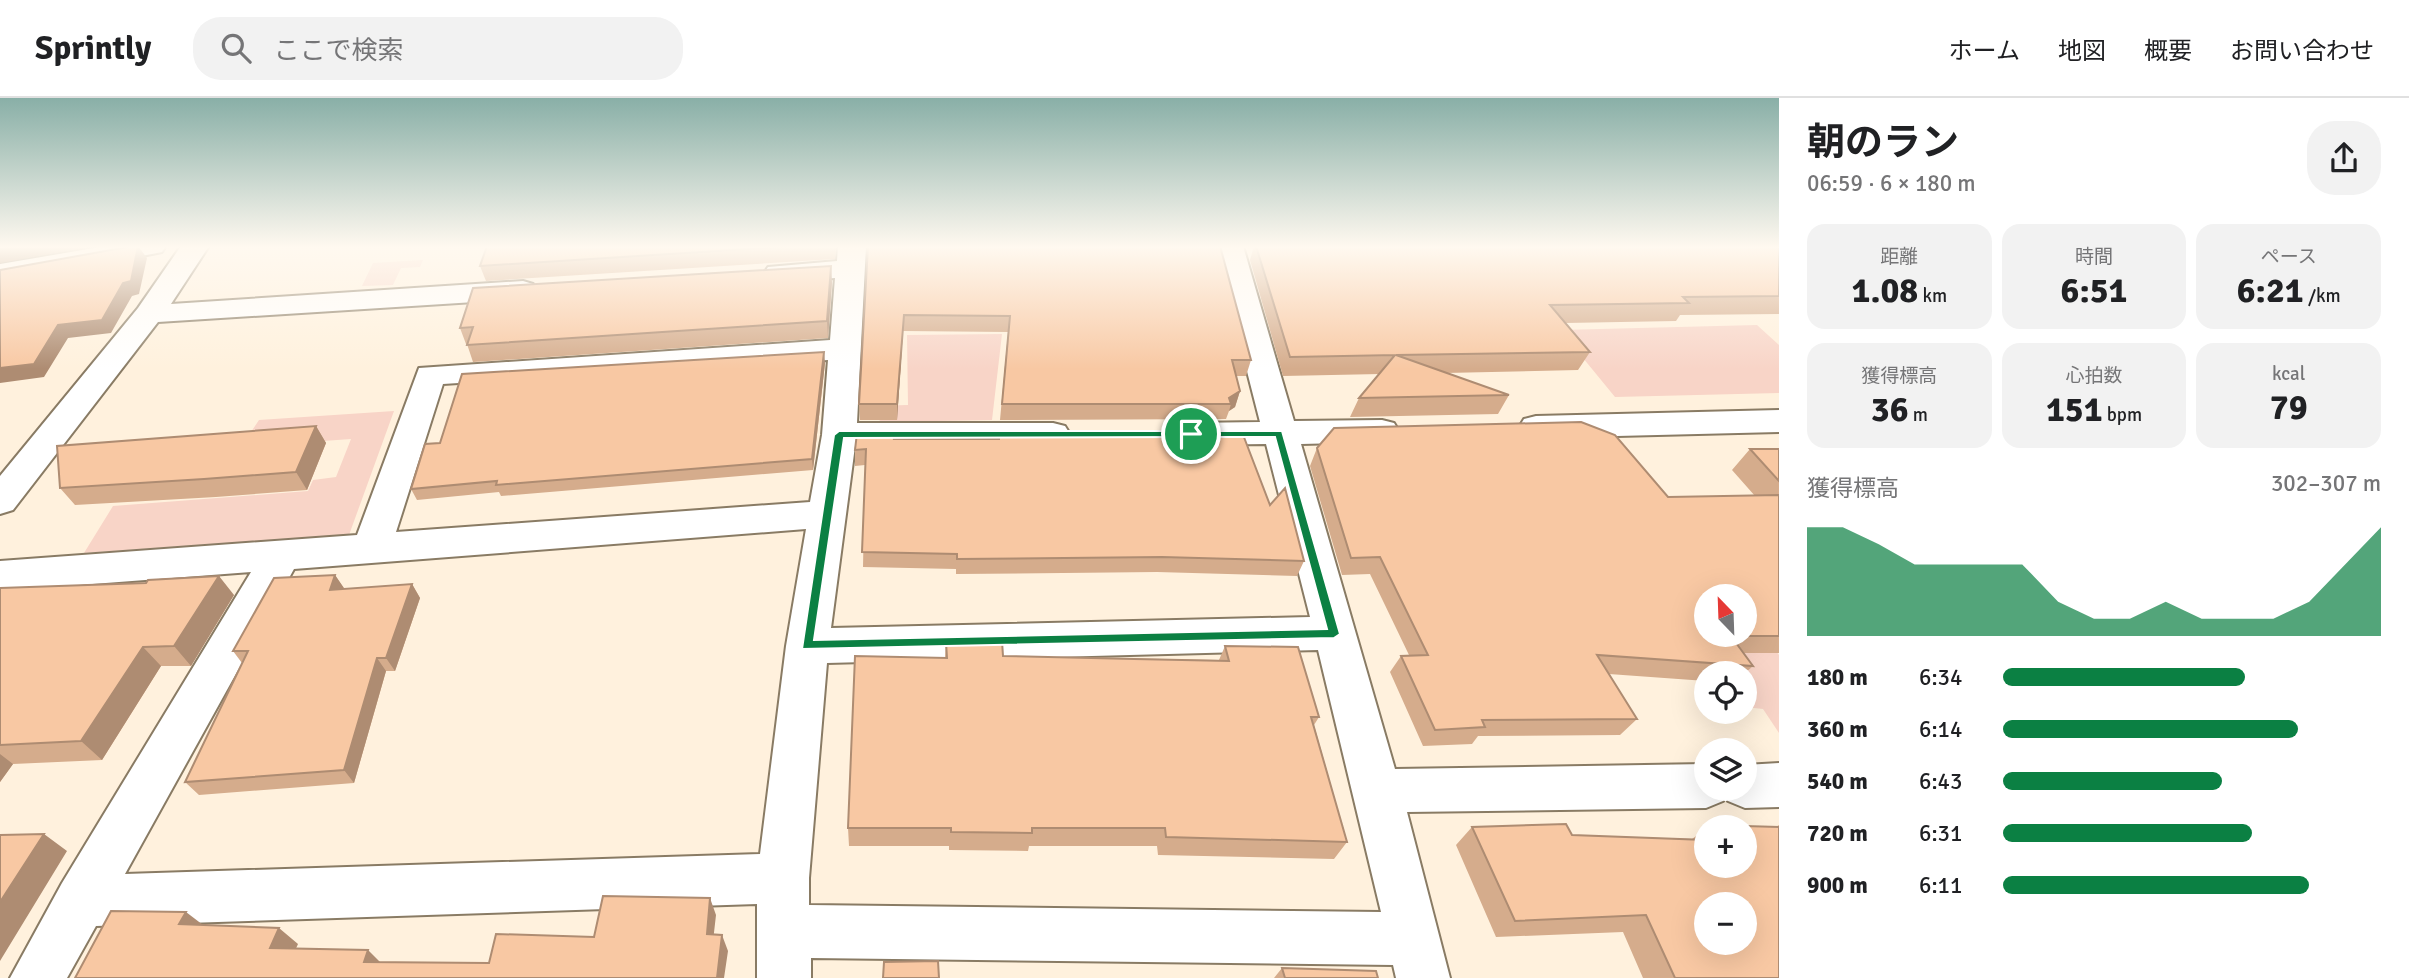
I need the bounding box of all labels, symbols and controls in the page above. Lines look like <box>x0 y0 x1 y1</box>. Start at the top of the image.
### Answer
search box <box>193 17 683 80</box>
text: Sprintly <box>35 28 151 69</box>
icon: search <box>217 29 255 67</box>
text: ここで検索 <box>273 35 403 67</box>
text: ホーム <box>1949 36 2020 66</box>
text: 地図 <box>2058 36 2106 66</box>
text: 概要 <box>2144 36 2192 66</box>
text: お問い合わせ <box>2230 36 2374 66</box>
text: 朝のラン <box>1807 119 1959 166</box>
button: share <box>2307 121 2381 195</box>
text: 06:59 · 6 × 180 m <box>1807 169 1976 198</box>
text: 距離 <box>1880 245 1918 269</box>
text: 時間 <box>2075 245 2113 269</box>
text: ペース <box>2261 245 2317 269</box>
text: 1.08 <box>1852 269 1918 312</box>
text: 6:51 <box>2060 269 2128 312</box>
text: 6:21 <box>2237 269 2304 312</box>
text: km <box>1918 284 1947 308</box>
text: /km <box>2304 284 2341 308</box>
text: kcal <box>2272 362 2305 386</box>
text: 獲得標高 <box>1861 364 1937 388</box>
text: 心拍数 <box>2065 364 2123 388</box>
text: 79 <box>2270 386 2308 429</box>
text: 36 <box>1871 388 1909 431</box>
text: 151 <box>2046 388 2103 431</box>
text: m <box>1909 403 1928 427</box>
text: bpm <box>2103 403 2142 427</box>
pin <box>1161 404 1221 464</box>
icon: arrive <box>1172 415 1210 453</box>
text: 302–307 m <box>2271 469 2381 498</box>
text: 獲得標高 <box>1807 474 1899 503</box>
north arrow <box>1694 584 1757 648</box>
map controls <box>1694 584 1757 955</box>
button: locate <box>1694 661 1757 724</box>
text: 180 m <box>1807 663 1868 692</box>
text: 6:34 <box>1919 663 1962 692</box>
text: 360 m <box>1807 715 1868 744</box>
text: 6:14 <box>1919 715 1962 744</box>
button: layers <box>1694 738 1757 801</box>
text: 540 m <box>1807 767 1868 796</box>
text: 6:43 <box>1919 767 1962 796</box>
button: + <box>1694 815 1757 878</box>
text: 720 m <box>1807 819 1868 848</box>
text: 6:31 <box>1919 819 1962 848</box>
text: 900 m <box>1807 871 1868 900</box>
text: 6:11 <box>1919 871 1962 900</box>
button: − <box>1694 892 1757 955</box>

